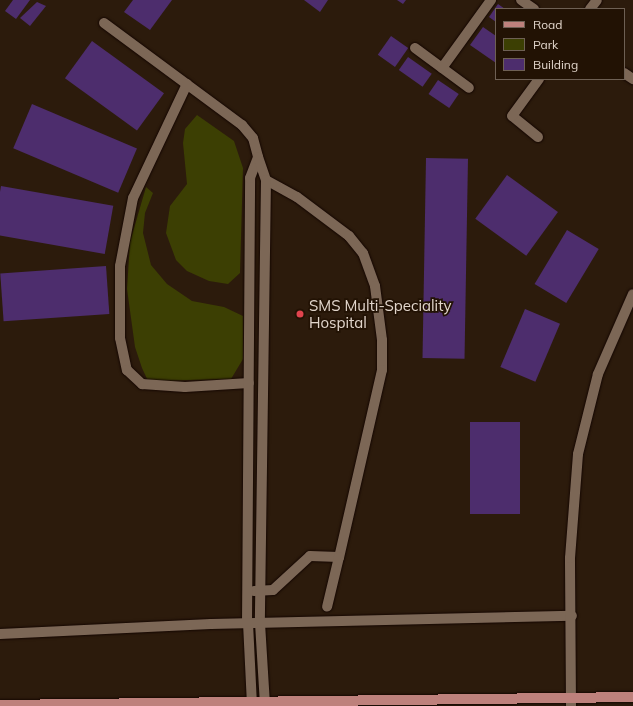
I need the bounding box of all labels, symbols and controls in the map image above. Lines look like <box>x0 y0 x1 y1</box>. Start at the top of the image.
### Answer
legend <box>495 8 625 80</box>
text: Road <box>533 17 562 32</box>
text: Park <box>533 37 558 52</box>
text: Building <box>533 57 578 72</box>
place label: SMS Multi-Speciality Hospital <box>309 296 451 331</box>
marker: SMS Multi-Speciality Hospital <box>294 308 306 320</box>

